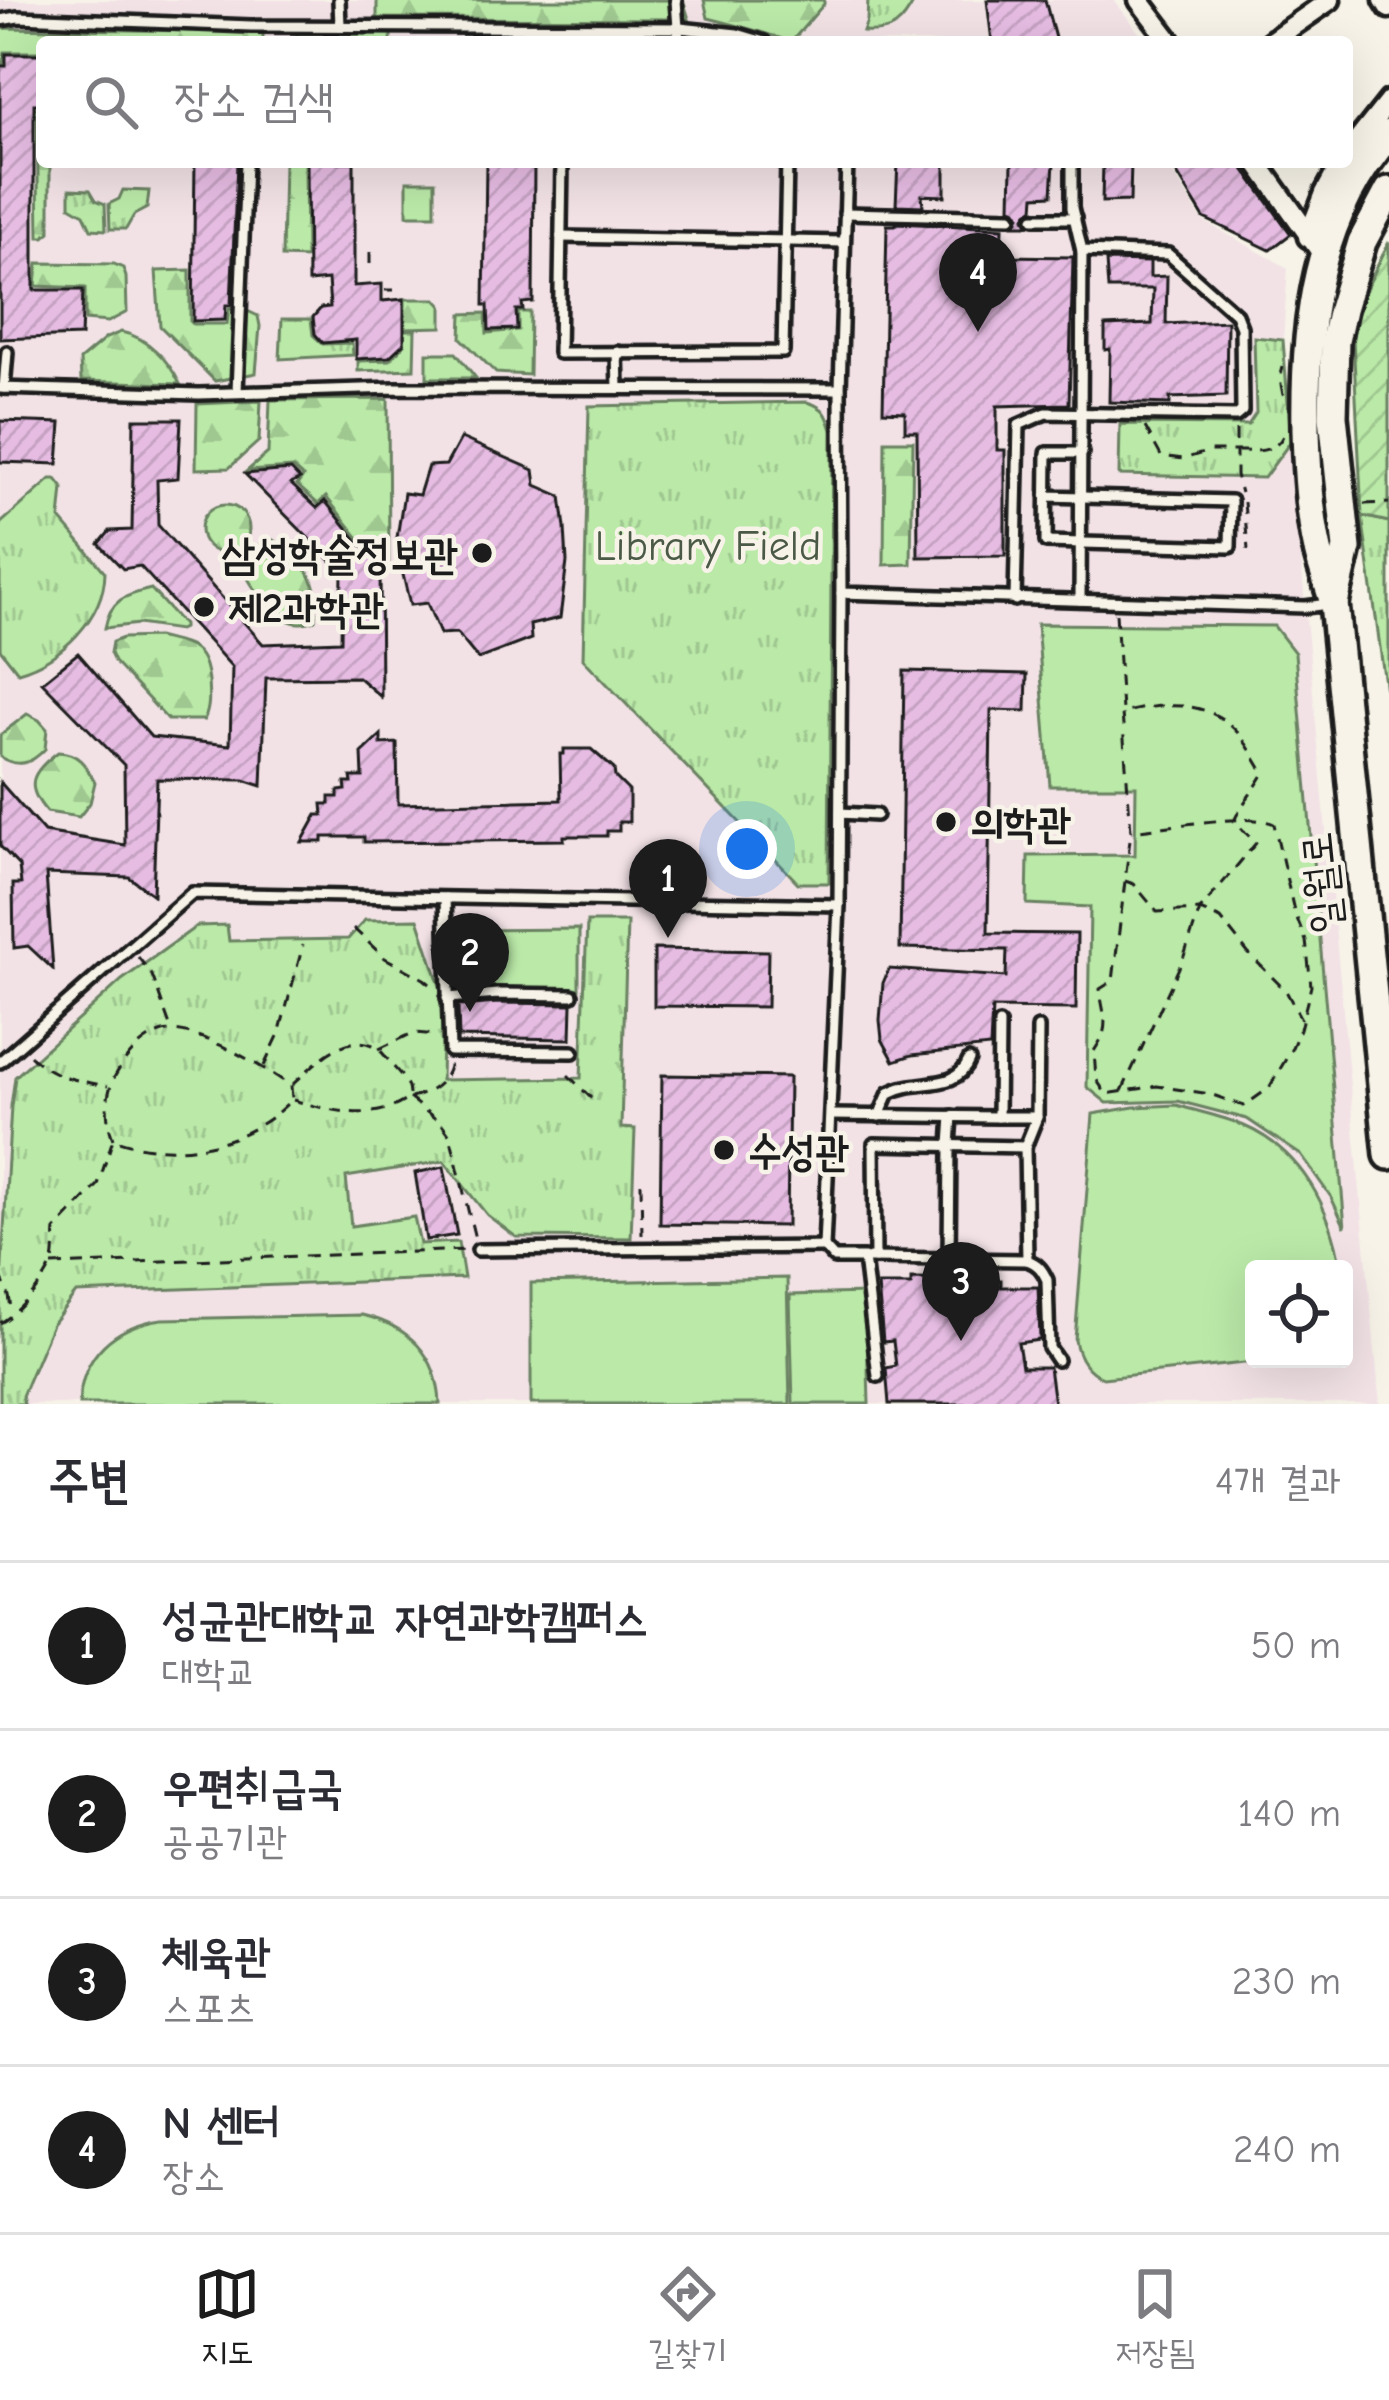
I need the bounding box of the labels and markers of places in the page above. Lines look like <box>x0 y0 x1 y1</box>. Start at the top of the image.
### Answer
pin: 4 <box>939 233 1017 332</box>
place label: 삼성학술정보관 <box>221 530 458 579</box>
marker: 삼성학술정보관 <box>469 540 495 566</box>
place label: 제2과학관 <box>228 584 384 633</box>
marker: 제2과학관 <box>191 594 217 620</box>
place label: 의학관 <box>970 799 1072 848</box>
marker: 의학관 <box>933 809 959 835</box>
pin: 1 <box>629 839 707 938</box>
pin: 2 <box>431 913 509 1012</box>
place label: 수성관 <box>748 1127 850 1176</box>
marker: 수성관 <box>711 1137 737 1163</box>
pin: 3 <box>922 1242 1000 1341</box>

